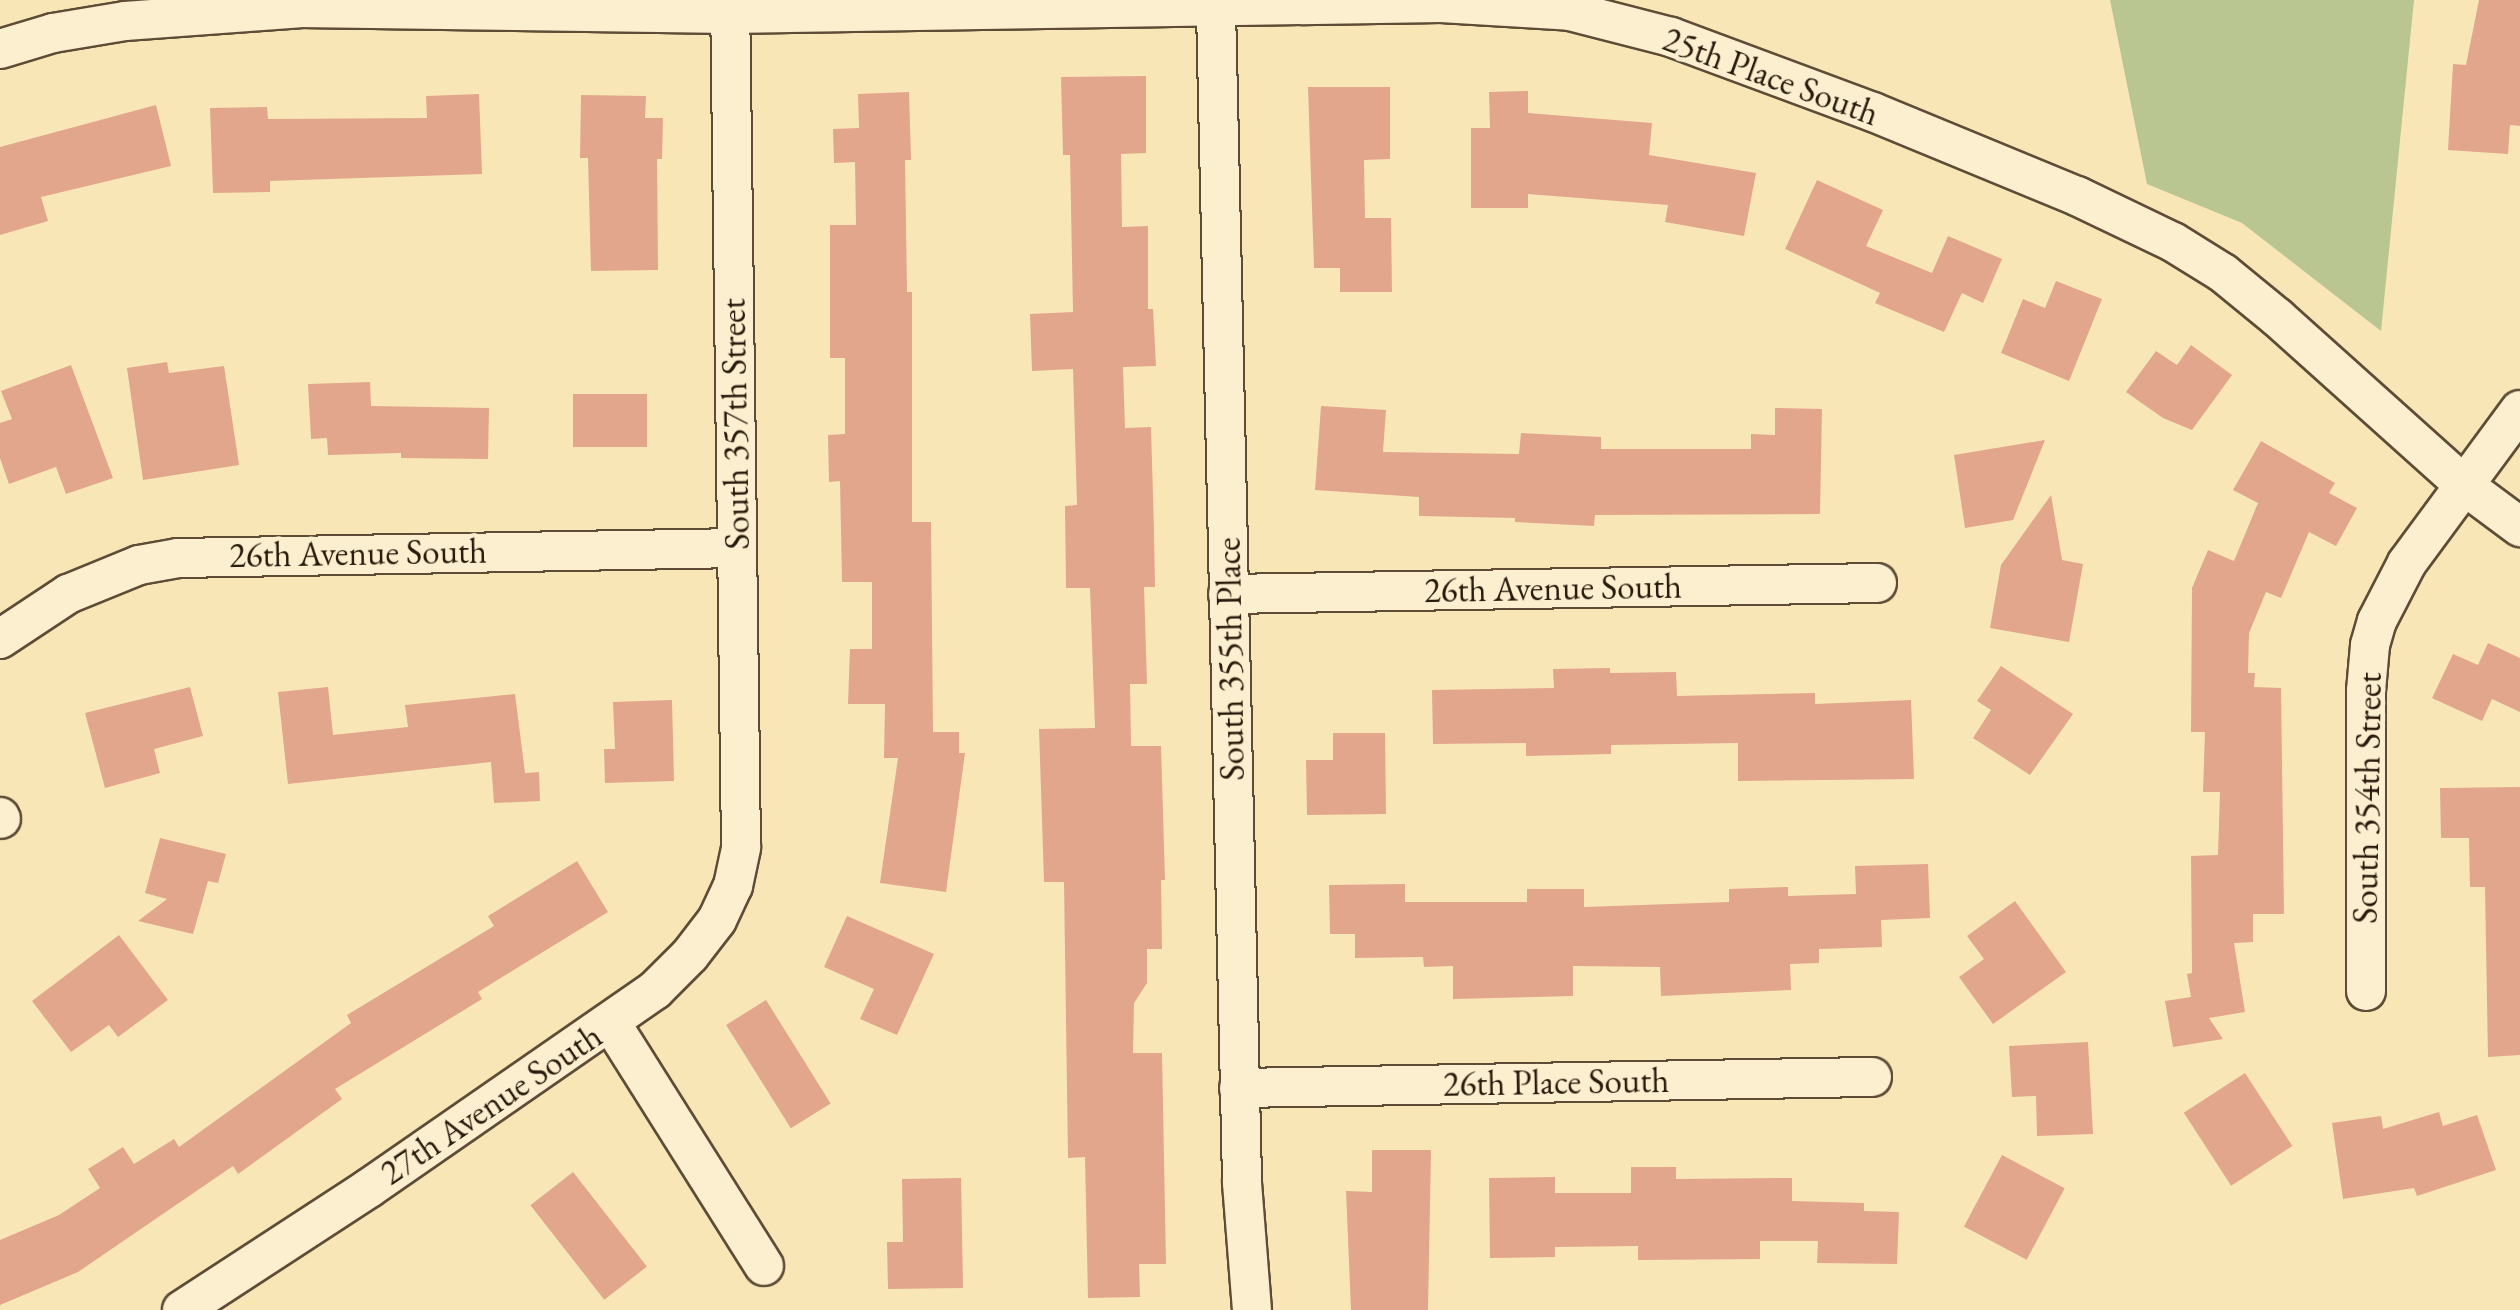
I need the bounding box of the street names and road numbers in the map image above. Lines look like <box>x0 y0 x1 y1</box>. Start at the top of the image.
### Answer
street label: 25th Place South <box>1657 18 1885 134</box>
street label: South 357th Street <box>712 298 758 550</box>
street label: 26th Avenue South <box>229 530 487 576</box>
street label: South 355th Place <box>1207 537 1253 781</box>
street label: 26th Avenue South <box>1424 565 1682 611</box>
street label: South 354th Street <box>2344 672 2390 924</box>
street label: 27th Avenue South <box>372 1014 610 1194</box>
street label: 26th Place South <box>1442 1059 1670 1105</box>

